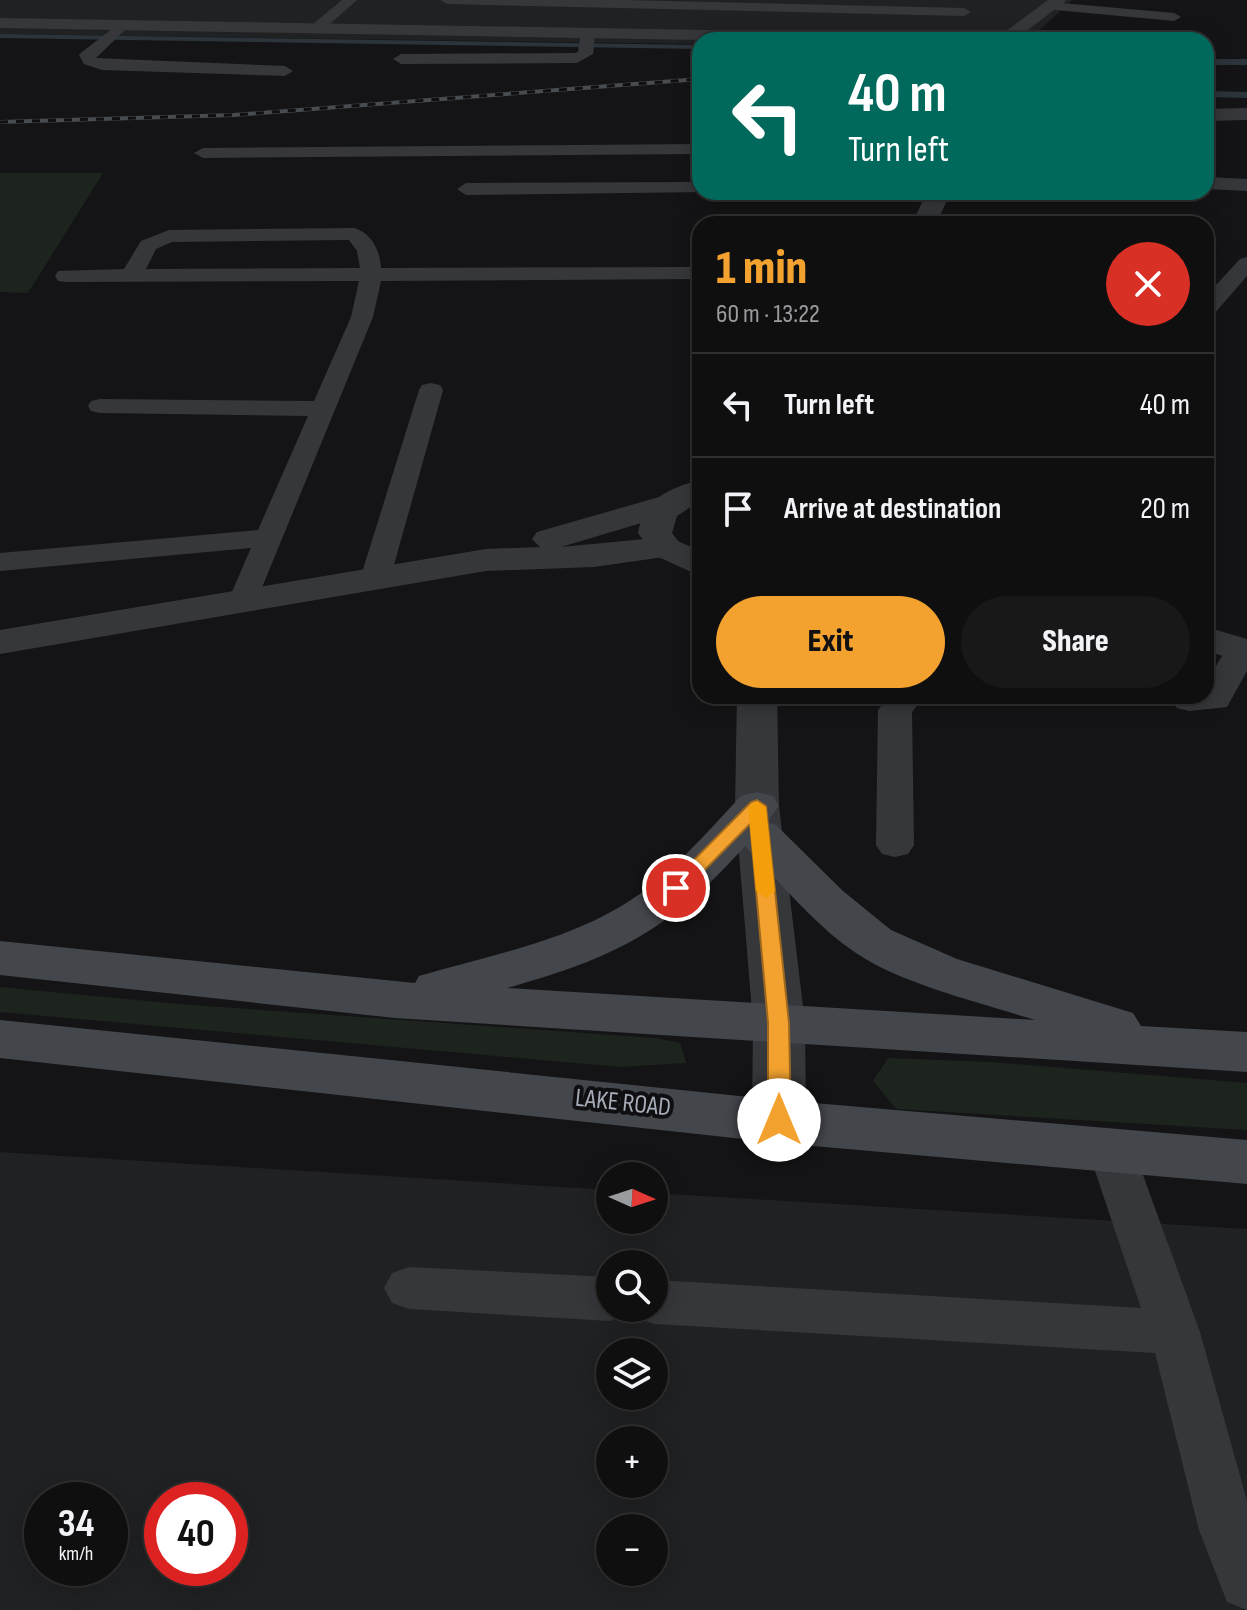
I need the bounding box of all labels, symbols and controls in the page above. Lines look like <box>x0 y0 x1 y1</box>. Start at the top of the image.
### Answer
text: 40 m <box>848 61 947 128</box>
icon: left <box>716 64 820 168</box>
text: Turn left <box>848 129 949 172</box>
text: 1 min <box>716 240 807 297</box>
button: close <box>1106 242 1190 326</box>
text: 60 m · 13:22 <box>716 299 820 330</box>
icon: left <box>716 383 760 427</box>
text: Turn left <box>784 387 874 423</box>
text: 40 m <box>1140 387 1190 423</box>
icon: arrive <box>716 487 760 531</box>
text: Arrive at destination <box>784 491 1001 527</box>
text: 20 m <box>1140 491 1190 527</box>
button: Exit <box>716 596 945 688</box>
button: Share <box>961 596 1190 688</box>
pin <box>642 854 710 922</box>
icon: arrive <box>654 866 698 910</box>
position arrow <box>737 1078 821 1162</box>
street label: LAKE ROAD <box>574 1083 672 1123</box>
north arrow <box>596 1162 668 1234</box>
map controls <box>596 1162 668 1586</box>
button: search <box>596 1250 668 1322</box>
button: layers <box>596 1338 668 1410</box>
button: + <box>596 1426 668 1498</box>
speed limit sign: 40 <box>144 1482 248 1586</box>
text: 34 <box>58 1500 94 1548</box>
button: − <box>596 1514 668 1586</box>
text: km/h <box>59 1542 93 1566</box>

